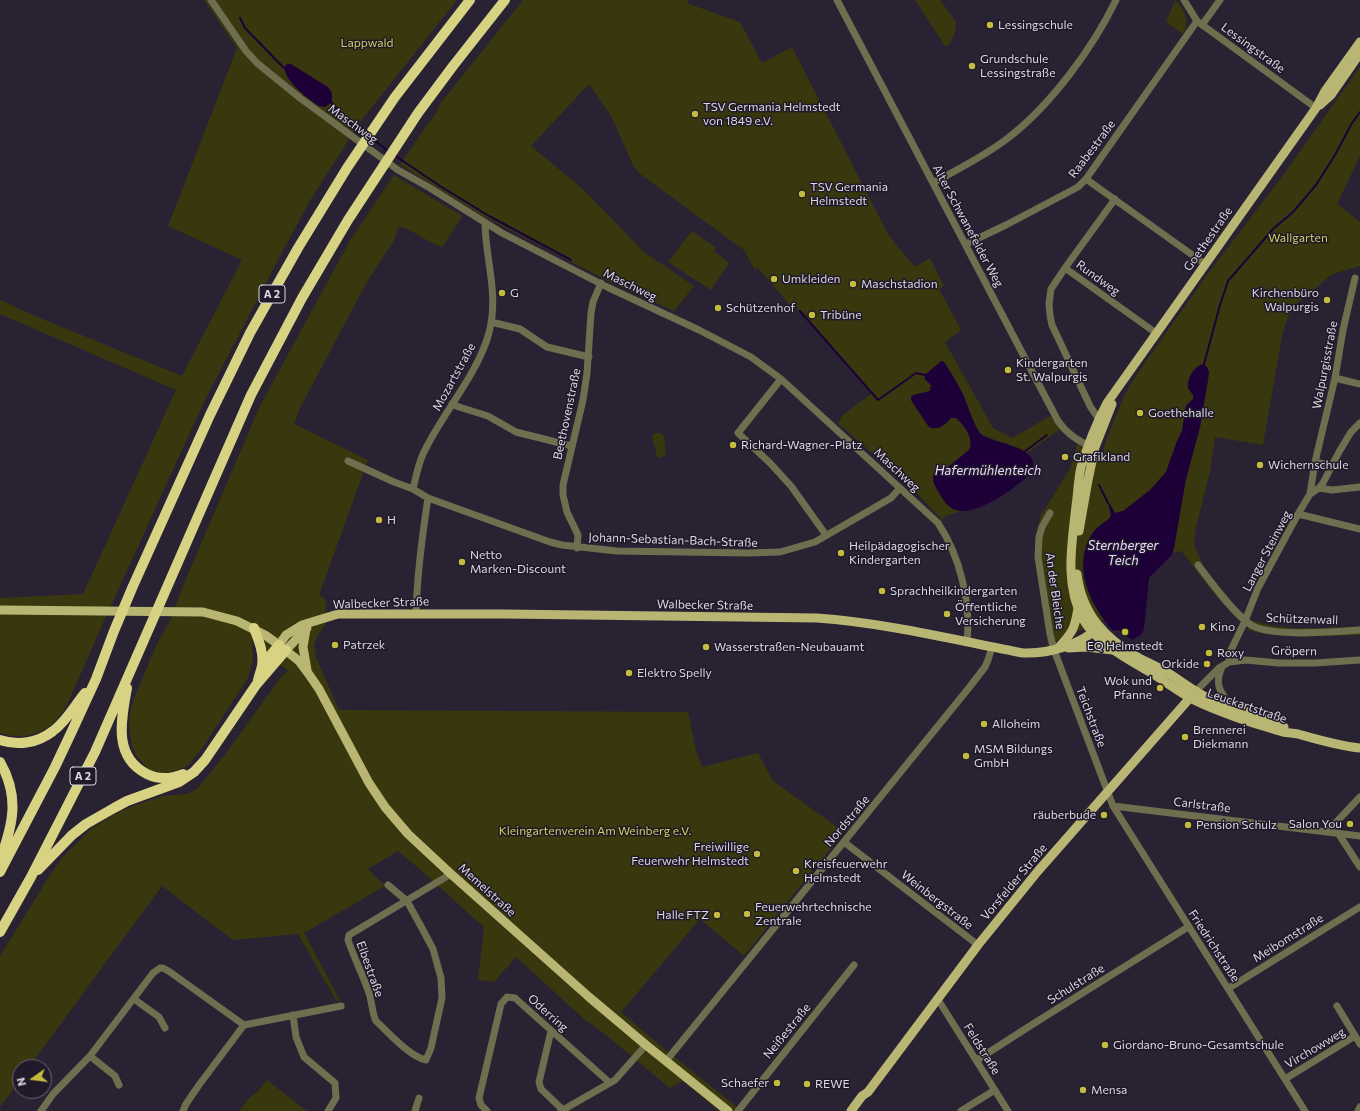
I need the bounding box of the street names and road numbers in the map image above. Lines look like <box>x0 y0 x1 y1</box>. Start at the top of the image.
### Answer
street label: Lessingstraße <box>1218 20 1288 76</box>
street label: Maschweg <box>325 101 381 147</box>
street label: Raabestraße <box>1066 117 1118 181</box>
street label: Alter Schwanefelder Weg <box>930 162 1006 290</box>
street label: Goethestraße <box>1181 204 1235 274</box>
street label: Rundweg <box>1073 257 1123 299</box>
street label: Maschweg <box>601 266 659 304</box>
road number: A 2 <box>259 285 285 303</box>
street label: Walpurgisstraße <box>1309 320 1341 410</box>
street label: Mozartstraße <box>429 341 479 413</box>
street label: Beethovenstraße <box>550 367 584 461</box>
street label: Maschweg <box>871 445 923 495</box>
street label: Langer Steinweg <box>1240 508 1294 594</box>
street label: Johann-Sebastian-Bach-Straße <box>588 530 758 550</box>
street label: An der Bleiche <box>1043 552 1067 630</box>
street label: Walbecker Straße <box>333 594 429 612</box>
street label: Walbecker Straße <box>657 597 753 613</box>
street label: Schützenwall <box>1266 611 1338 627</box>
street label: Gröpern <box>1271 643 1317 659</box>
street label: Teichstraße <box>1073 685 1109 749</box>
street label: Leuckartstraße <box>1205 686 1289 726</box>
road number: A 2 <box>70 767 96 785</box>
street label: Nordstraße <box>821 792 873 850</box>
street label: Carlstraße <box>1173 794 1231 816</box>
street label: Vorsfelder Straße <box>978 841 1050 923</box>
street label: Memelstraße <box>455 860 519 920</box>
street label: Weinbergstraße <box>898 867 976 933</box>
street label: Friedrichstraße <box>1185 907 1243 985</box>
street label: Meibomstraße <box>1250 911 1326 965</box>
street label: Elbestraße <box>353 939 387 999</box>
street label: Schulstraße <box>1045 961 1107 1007</box>
street label: Oderring <box>525 991 571 1035</box>
street label: Neißestraße <box>760 1000 814 1062</box>
street label: Feldstraße <box>961 1021 1003 1077</box>
street label: Virchowweg <box>1282 1024 1348 1072</box>

